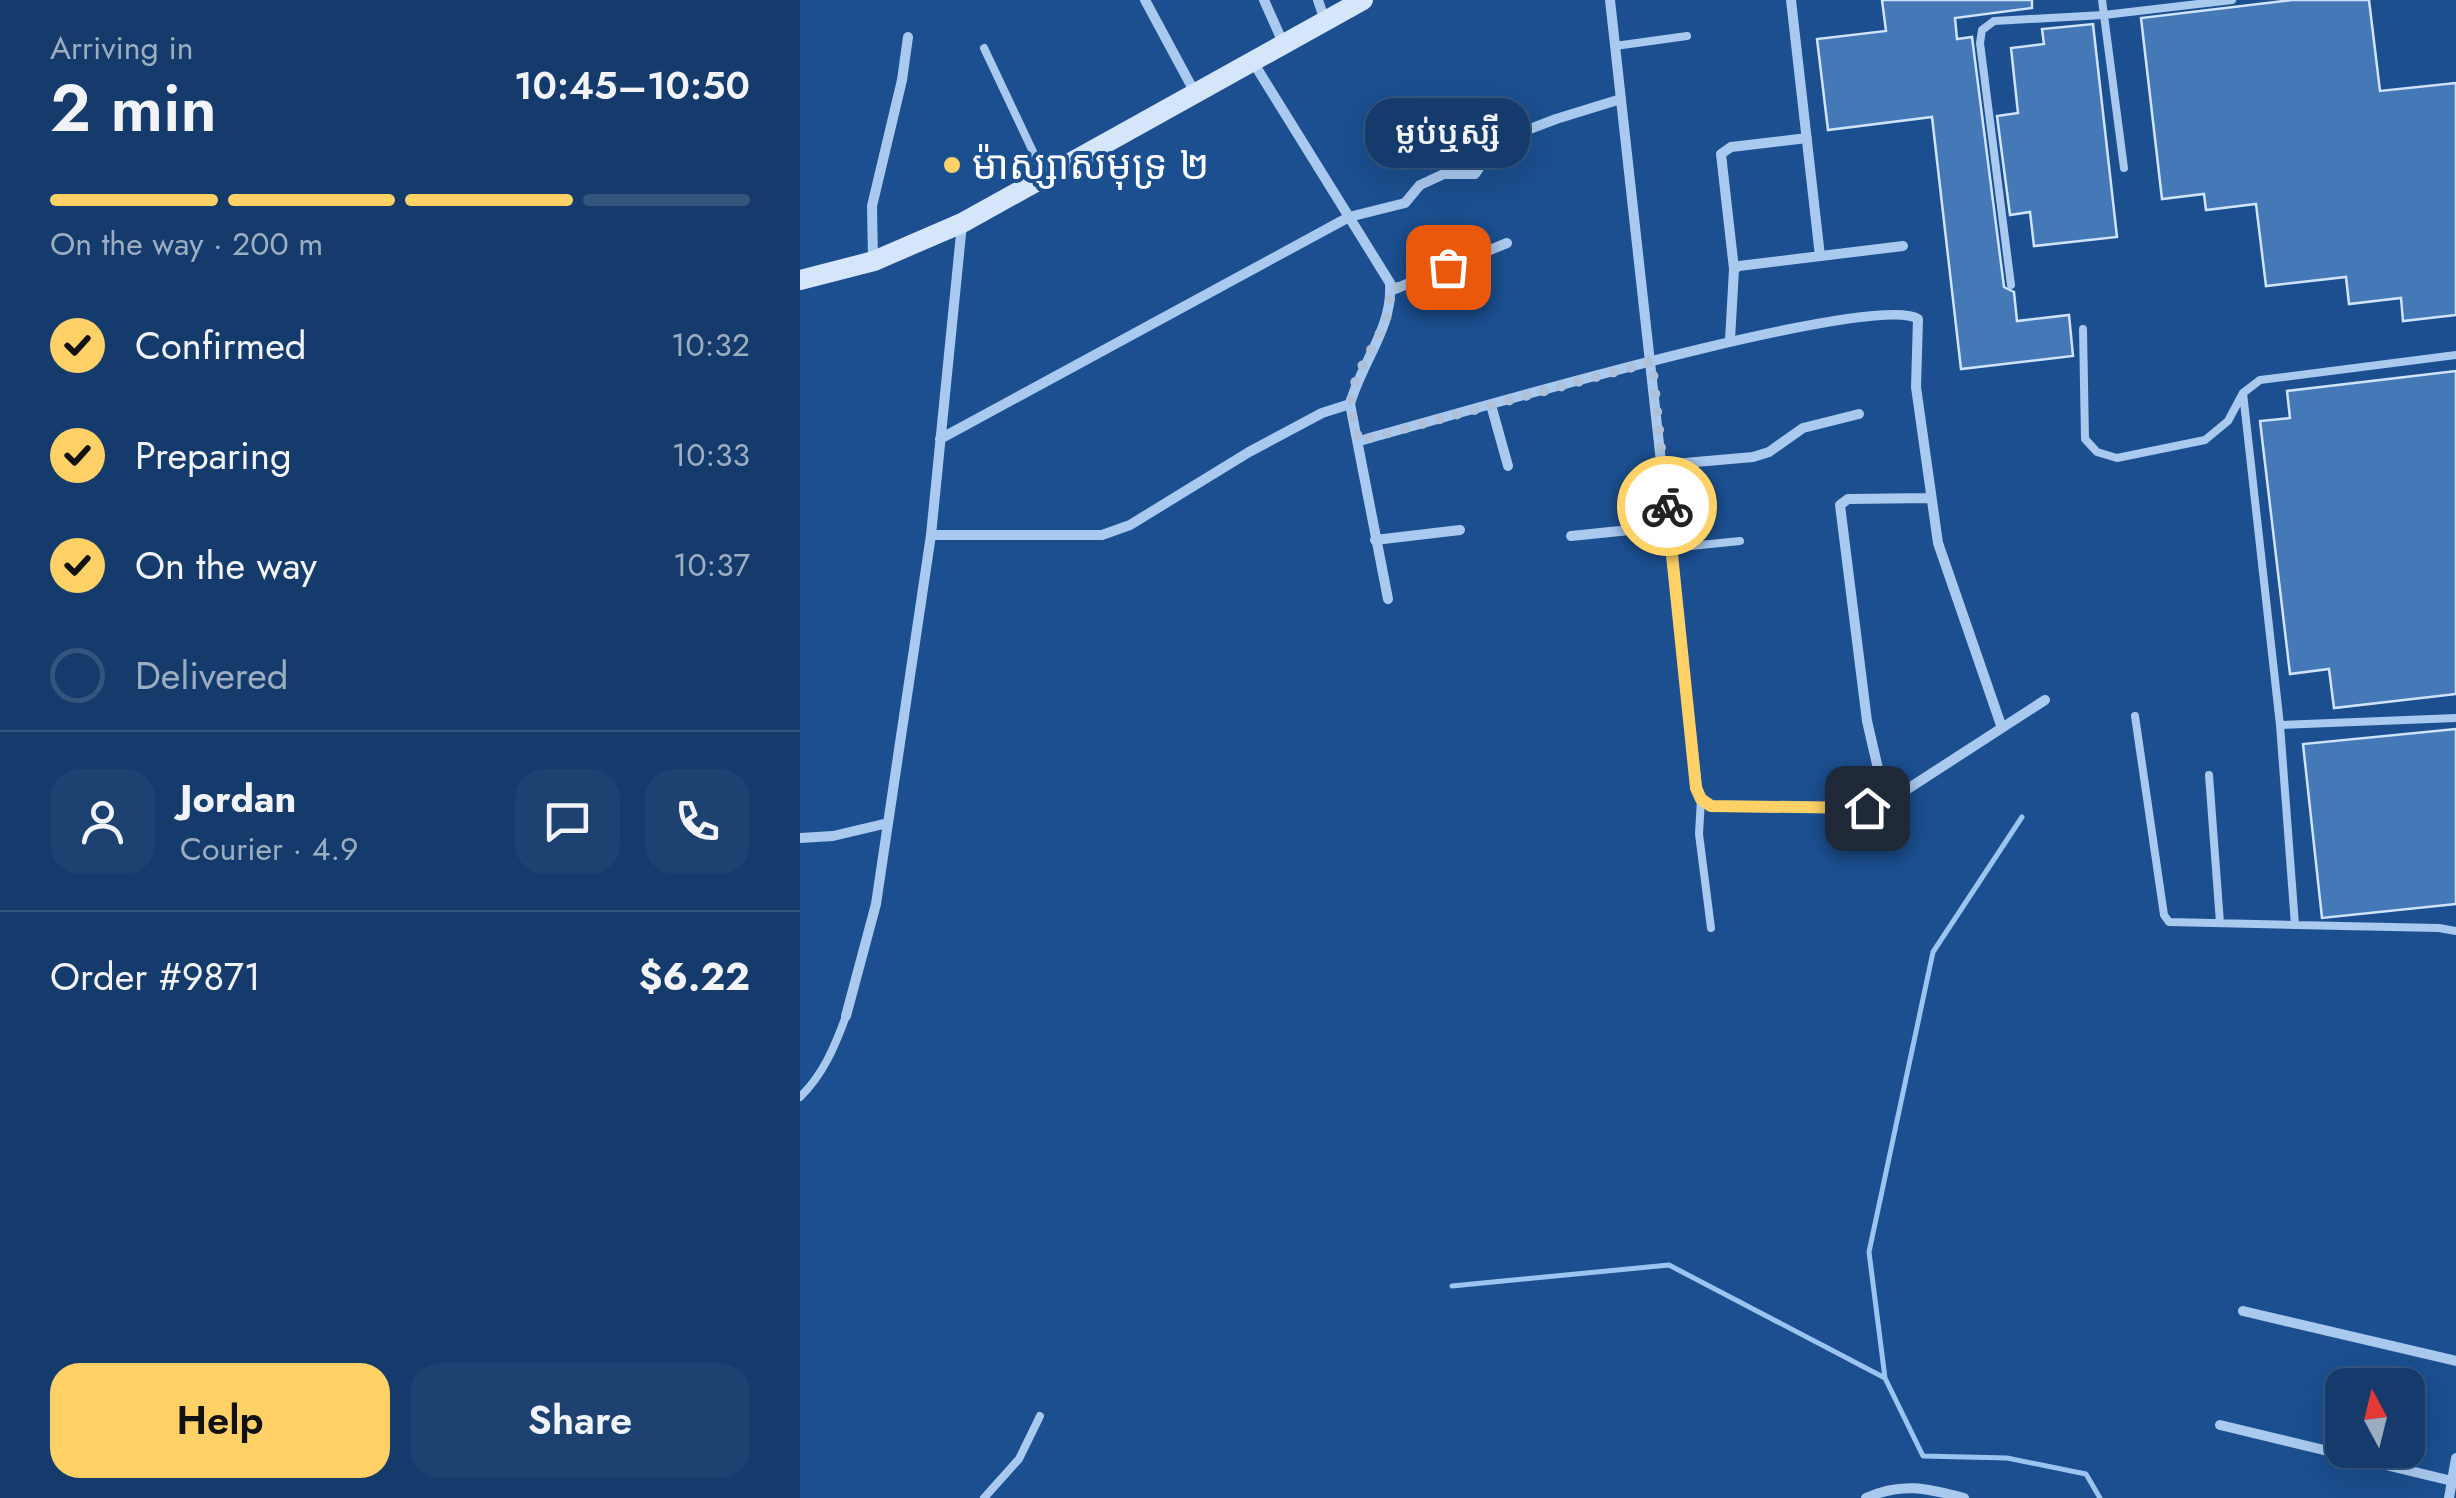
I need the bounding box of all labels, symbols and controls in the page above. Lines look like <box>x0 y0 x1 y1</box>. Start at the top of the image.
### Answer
text: Arriving in <box>50 25 194 71</box>
text: 10:45–10:50 <box>514 58 750 113</box>
text: 2 min <box>50 61 217 155</box>
callout: ម្លប់ឬស្សី <box>1366 97 1530 167</box>
text: ម្លប់ឬស្សី <box>1395 110 1500 156</box>
place label: ម៉ាស្សាសមុទ្រ ២ <box>972 136 1209 194</box>
marker: ម៉ាស្សាសមុទ្រ ២ <box>941 154 963 176</box>
text: On the way · 200 m <box>50 221 323 267</box>
pin <box>1406 225 1491 310</box>
icon: bag <box>1421 240 1476 295</box>
icon: check <box>50 318 105 373</box>
text: Confirmed <box>135 318 306 373</box>
text: 10:32 <box>671 322 750 368</box>
icon: check <box>50 428 105 483</box>
text: Preparing <box>135 428 292 483</box>
text: 10:33 <box>672 432 750 478</box>
courier <box>1617 456 1717 556</box>
icon: bike <box>1640 479 1695 534</box>
icon: check <box>50 538 105 593</box>
text: On the way <box>135 538 317 593</box>
text: 10:37 <box>673 542 750 588</box>
text: Delivered <box>135 648 288 703</box>
pin <box>1825 766 1910 851</box>
button: person <box>50 769 155 874</box>
button: chat <box>515 769 620 874</box>
button: phone <box>645 769 750 874</box>
text: Jordan <box>180 771 296 826</box>
icon: home <box>1840 781 1895 836</box>
text: Courier · 4.9 <box>180 826 358 872</box>
text: Order #9871 <box>50 949 261 1004</box>
text: $6.22 <box>639 949 750 1004</box>
button: Help <box>50 1363 390 1478</box>
button: Share <box>410 1363 750 1478</box>
north arrow <box>2325 1368 2425 1468</box>
map controls <box>2325 1368 2425 1468</box>

